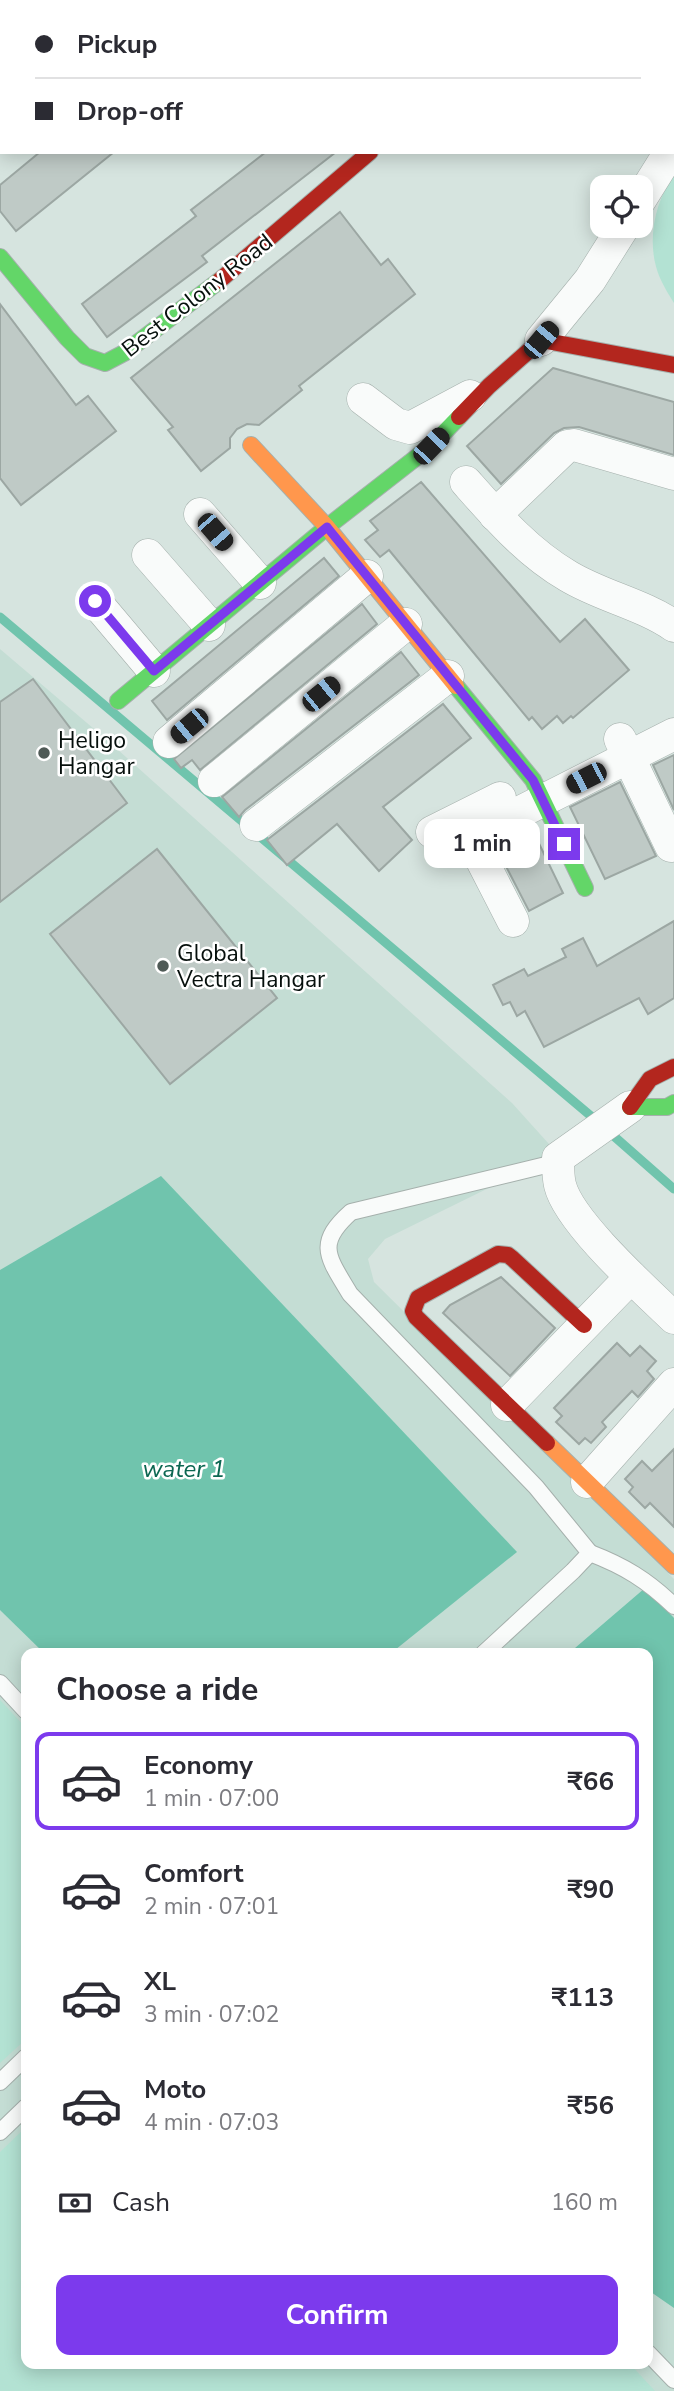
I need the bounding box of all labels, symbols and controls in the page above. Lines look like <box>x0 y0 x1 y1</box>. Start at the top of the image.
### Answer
text: Pickup <box>77 27 157 62</box>
text: Drop-off <box>77 94 183 129</box>
map controls <box>590 175 653 238</box>
button: locate <box>590 175 653 238</box>
street label: Best Colony Road <box>115 227 279 364</box>
car <box>520 317 563 363</box>
car <box>409 424 454 468</box>
car <box>194 509 237 555</box>
route start <box>79 585 111 617</box>
car <box>299 673 344 715</box>
car <box>167 704 212 748</box>
place label: Heligo Hangar <box>58 725 135 782</box>
marker: Heligo Hangar <box>36 745 52 761</box>
car <box>563 759 610 797</box>
callout: 1 min <box>424 820 540 868</box>
text: 1 min <box>452 828 512 859</box>
route end <box>548 828 580 860</box>
place label: Global Vectra Hangar <box>176 938 326 995</box>
marker: Global Vectra Hangar <box>155 958 171 974</box>
water label: water 1 <box>143 1453 225 1485</box>
text: Choose a ride <box>56 1668 258 1711</box>
text: Economy <box>144 1748 253 1783</box>
icon: car <box>60 1750 123 1813</box>
text: ₹66 <box>567 1764 614 1799</box>
text: 1 min · 07:00 <box>144 1783 279 1814</box>
text: Comfort <box>144 1856 244 1891</box>
icon: car <box>60 1858 123 1921</box>
text: ₹90 <box>567 1872 614 1907</box>
text: 2 min · 07:01 <box>144 1891 279 1922</box>
text: XL <box>144 1964 176 1999</box>
icon: car <box>60 1966 123 2029</box>
text: ₹113 <box>552 1980 614 2015</box>
text: 3 min · 07:02 <box>144 1999 279 2030</box>
text: Moto <box>144 2072 206 2107</box>
icon: car <box>60 2074 123 2137</box>
text: ₹56 <box>567 2088 614 2123</box>
text: 4 min · 07:03 <box>144 2107 279 2138</box>
icon: cash <box>56 2184 94 2222</box>
text: Cash <box>112 2185 170 2220</box>
text: 160 m <box>551 2187 618 2218</box>
button: Confirm <box>56 2275 618 2355</box>

